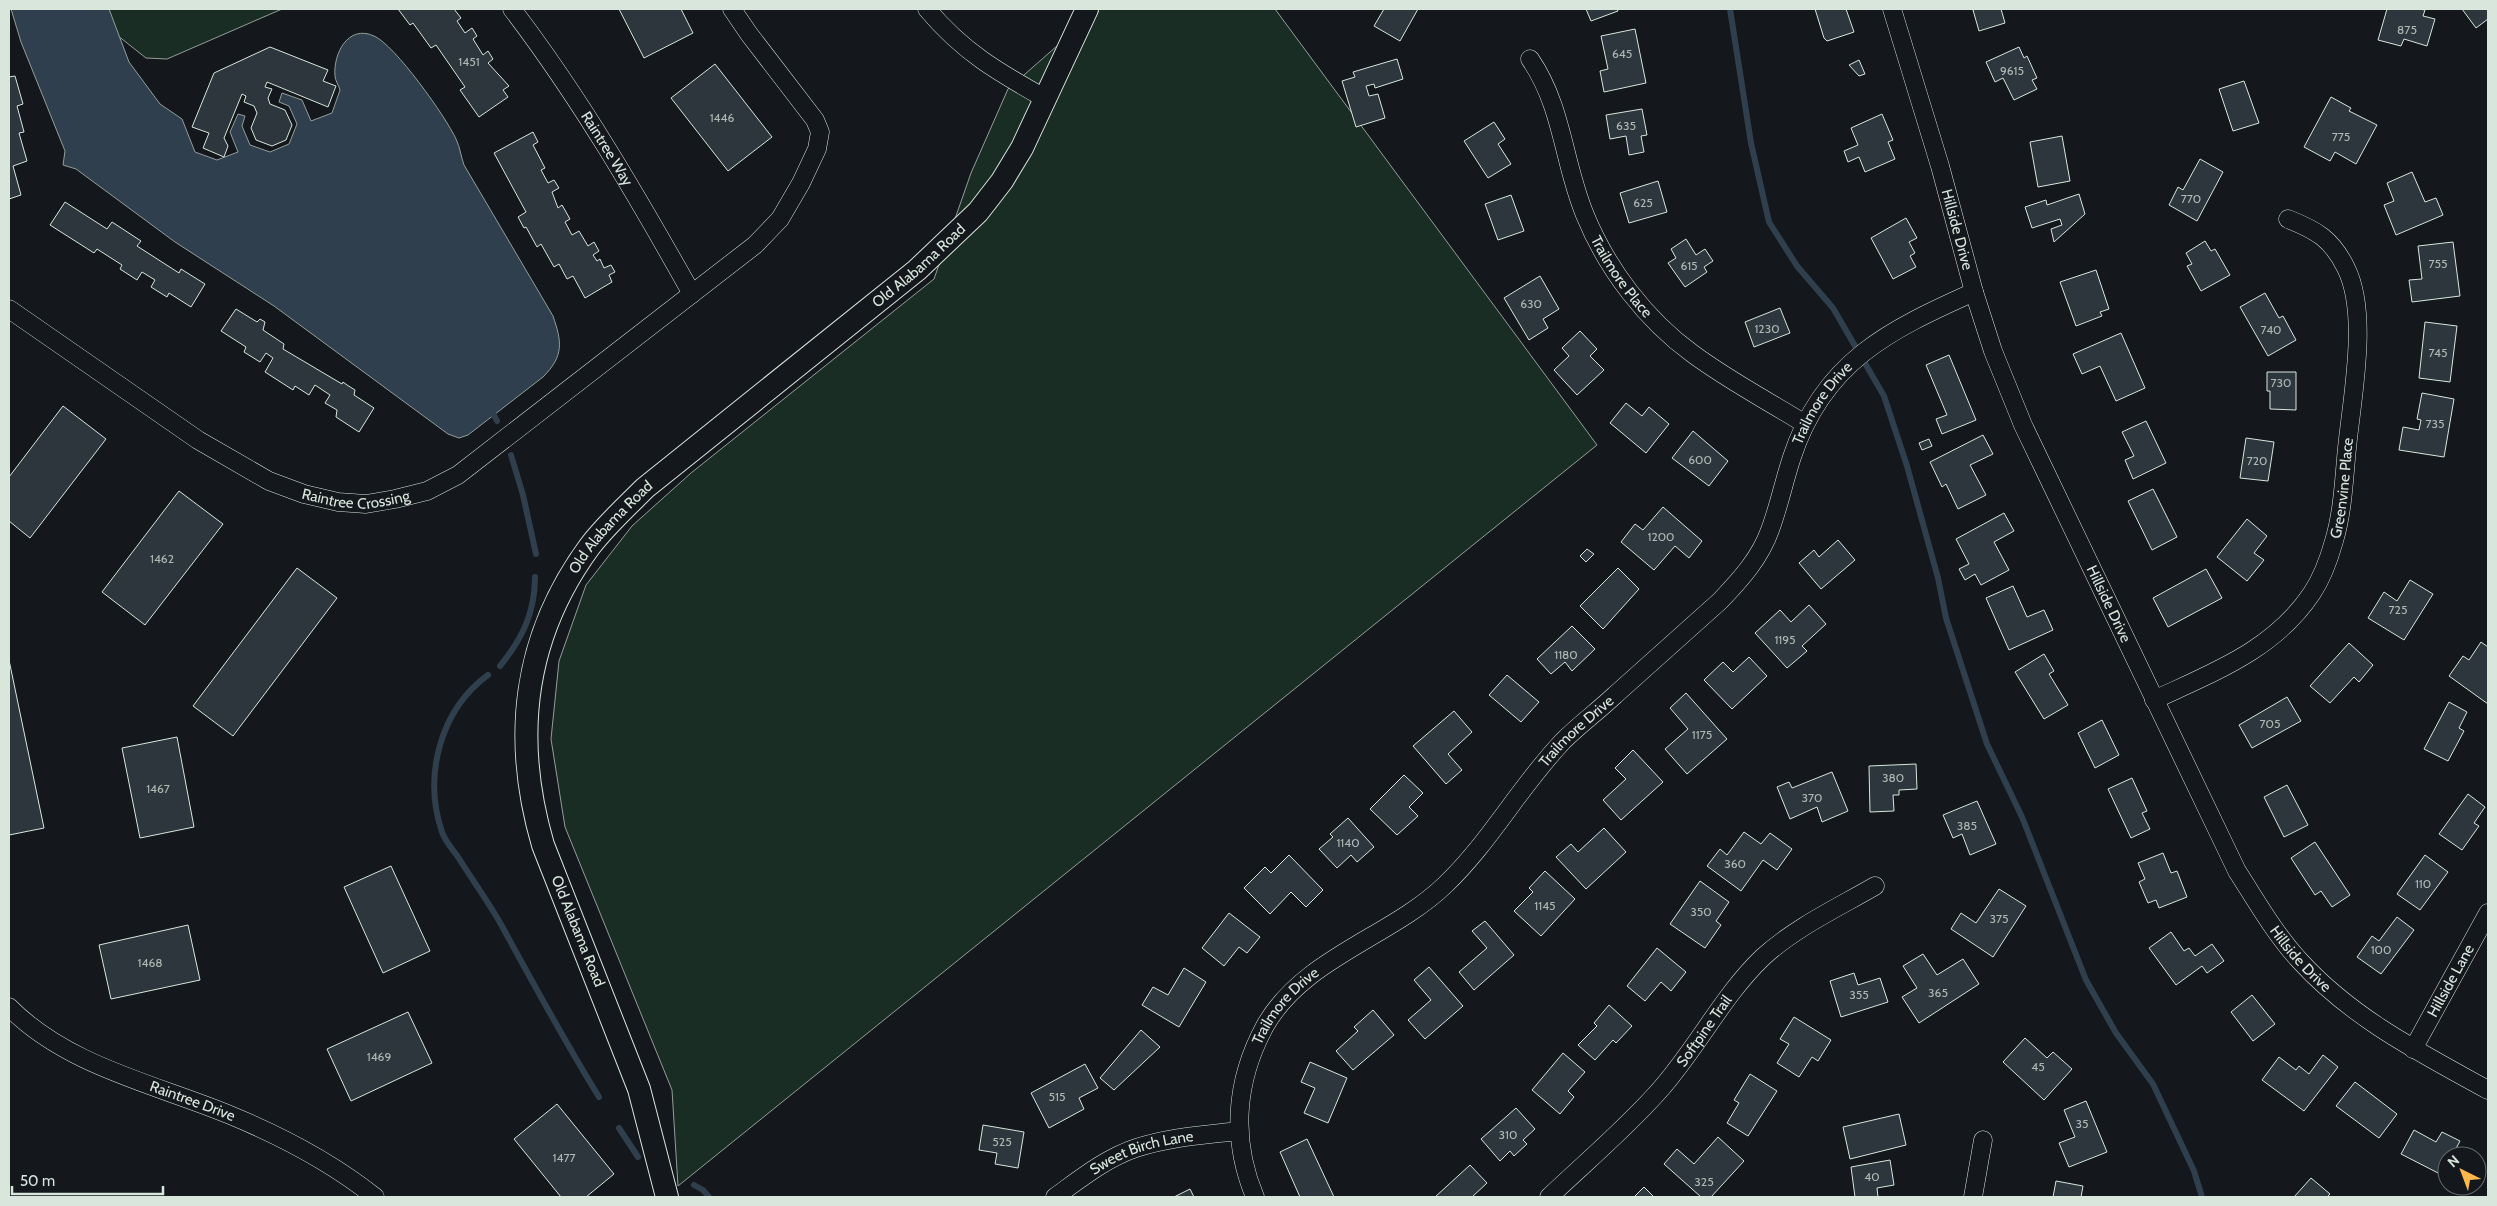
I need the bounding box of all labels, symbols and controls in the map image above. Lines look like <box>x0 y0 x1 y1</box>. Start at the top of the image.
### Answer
house number: 875 <box>2397 22 2417 37</box>
house number: 645 <box>1612 46 1632 61</box>
house number: 1451 <box>458 54 480 69</box>
house number: 9615 <box>2000 63 2024 78</box>
street label: Raintree Way <box>577 108 637 189</box>
house number: 1446 <box>710 110 734 125</box>
house number: 635 <box>1616 118 1636 133</box>
house number: 775 <box>2332 129 2350 144</box>
street label: Hillside Drive <box>1938 187 1977 272</box>
house number: 770 <box>2181 191 2201 206</box>
house number: 625 <box>1633 195 1653 210</box>
street label: Old Alabama Road <box>868 220 969 311</box>
street label: Trailmore Place <box>1587 233 1656 322</box>
house number: 755 <box>2428 256 2448 271</box>
house number: 615 <box>1680 258 1698 273</box>
house number: 630 <box>1520 296 1542 311</box>
house number: 1230 <box>1754 321 1780 336</box>
house number: 740 <box>2261 322 2281 337</box>
house number: 745 <box>2428 345 2448 360</box>
street label: Trailmore Drive <box>1788 358 1856 447</box>
house number: 730 <box>2271 375 2291 390</box>
house number: 735 <box>2425 416 2445 431</box>
street label: Greenvine Place <box>2326 436 2357 541</box>
house number: 600 <box>1688 452 1712 467</box>
house number: 720 <box>2247 453 2267 468</box>
street label: Old Alabama Road <box>565 477 656 577</box>
street label: Raintree Crossing <box>300 485 412 513</box>
house number: 1200 <box>1648 529 1674 544</box>
house number: 1462 <box>150 551 174 566</box>
street label: Hillside Drive <box>2083 563 2135 646</box>
house number: 725 <box>2389 602 2407 617</box>
house number: 1195 <box>1774 632 1796 647</box>
house number: 1180 <box>1554 647 1578 662</box>
street label: Trailmore Drive <box>1535 692 1618 770</box>
house number: 705 <box>2260 716 2280 731</box>
house number: 1175 <box>1692 727 1712 742</box>
house number: 380 <box>1882 770 1904 785</box>
house number: 1467 <box>146 781 170 796</box>
house number: 370 <box>1802 790 1822 805</box>
house number: 385 <box>1957 818 1977 833</box>
house number: 1140 <box>1336 835 1360 850</box>
house number: 360 <box>1724 856 1746 871</box>
street label: Old Alabama Road <box>547 873 609 989</box>
house number: 110 <box>2415 876 2431 891</box>
house number: 1145 <box>1534 898 1556 913</box>
house number: 350 <box>1690 904 1712 919</box>
house number: 375 <box>1989 911 2009 926</box>
street label: Hillside Drive <box>2266 922 2335 996</box>
street label: Hillside Lane <box>2423 941 2478 1020</box>
house number: 100 <box>2371 942 2391 957</box>
house number: 1468 <box>138 955 162 970</box>
street label: Trailmore Drive <box>1248 963 1322 1047</box>
house number: 365 <box>1928 985 1948 1000</box>
house number: 355 <box>1849 987 1869 1002</box>
street label: Softpine Trail <box>1673 991 1736 1070</box>
house number: 1469 <box>367 1049 391 1064</box>
house number: 45 <box>2031 1059 2045 1074</box>
street label: Raintree Drive <box>147 1077 238 1125</box>
house number: 515 <box>1049 1089 1065 1104</box>
house number: 35 <box>2076 1116 2088 1131</box>
street label: Sweet Birch Lane <box>1086 1127 1195 1179</box>
house number: 310 <box>1499 1127 1517 1142</box>
house number: 525 <box>992 1134 1012 1149</box>
north arrow <box>2437 1146 2487 1196</box>
house number: 1477 <box>553 1150 575 1165</box>
text: N <box>2444 1151 2463 1171</box>
scale bar <box>12 1164 164 1196</box>
house number: 40 <box>1864 1169 1880 1184</box>
text: 50 m <box>20 1172 55 1190</box>
house number: 325 <box>1694 1174 1714 1189</box>

